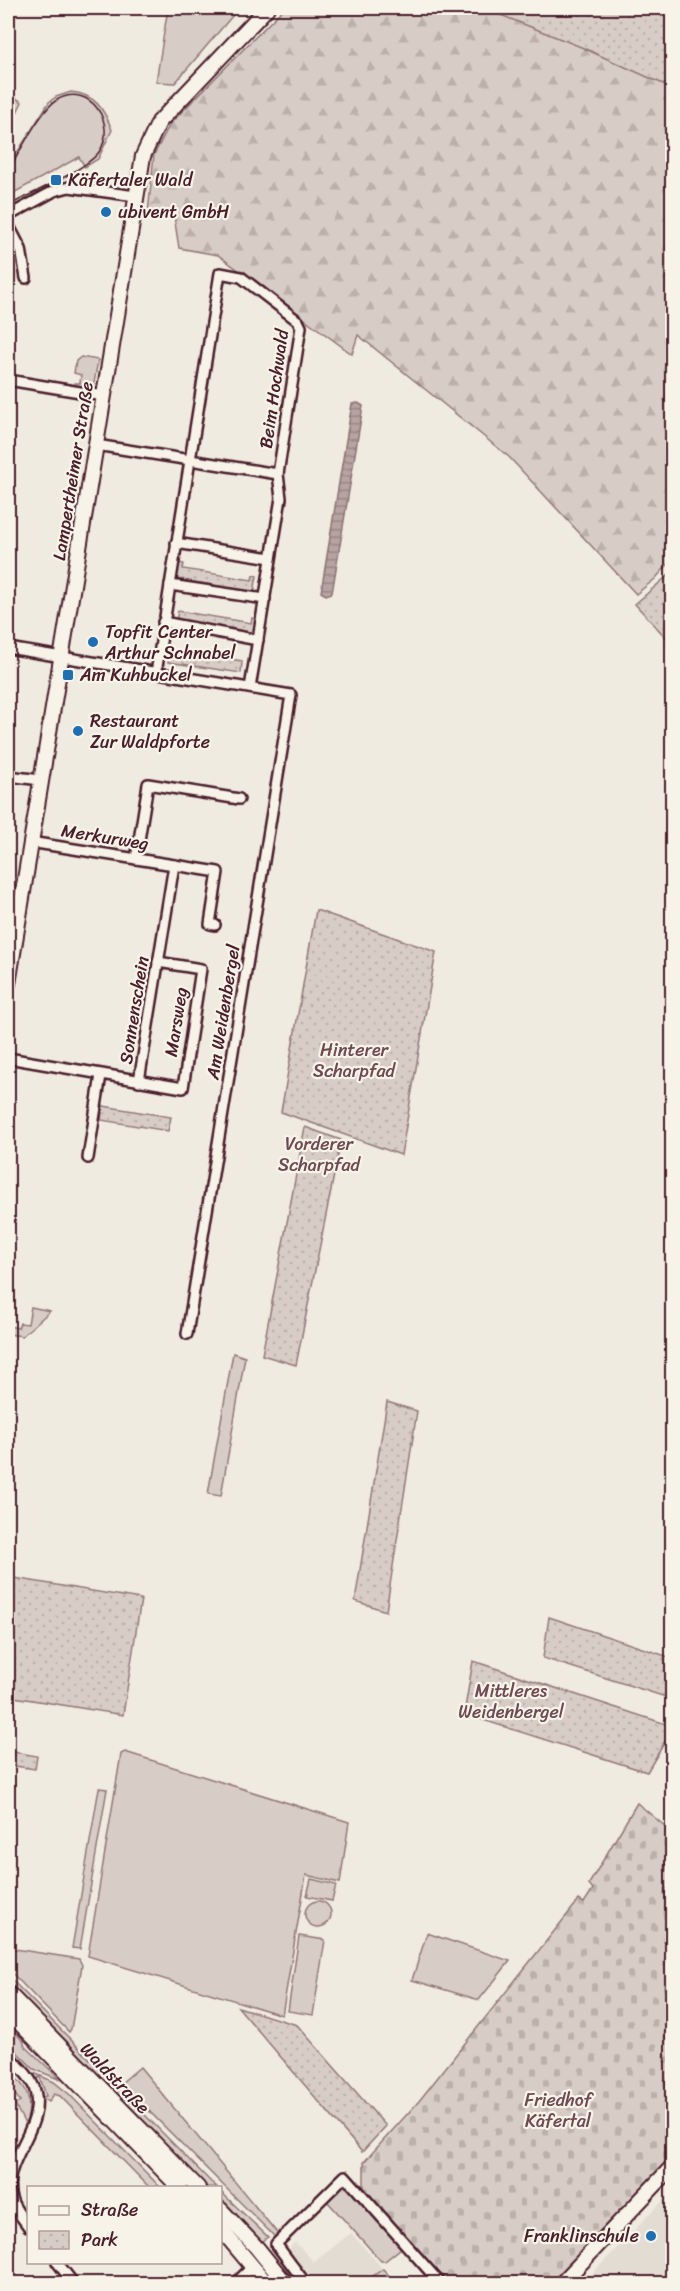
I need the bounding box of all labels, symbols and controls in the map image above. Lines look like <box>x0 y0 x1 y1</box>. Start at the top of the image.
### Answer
place label: Käfertaler Wald <box>68 164 194 196</box>
marker: Käfertaler Wald <box>49 173 63 187</box>
place label: ubivent GmbH <box>118 196 230 228</box>
marker: ubivent GmbH <box>99 205 113 219</box>
street label: Beim Hochwald <box>250 326 298 451</box>
street label: Lampertheimer Straße <box>43 379 103 563</box>
place label: Topfit Center Arthur Schnabel <box>104 616 237 669</box>
marker: Topfit Center Arthur Schnabel <box>86 635 100 649</box>
place label: Am Kuhbuckel <box>79 659 193 691</box>
marker: Am Kuhbuckel <box>61 668 75 682</box>
place label: Restaurant Zur Waldpforte <box>90 705 210 758</box>
marker: Restaurant Zur Waldpforte <box>71 724 85 738</box>
street label: Merkurweg <box>59 814 151 860</box>
street label: Am Weidenbergel <box>196 941 250 1083</box>
street label: Sonnenschein <box>110 953 158 1066</box>
street label: Marsweg <box>155 985 197 1059</box>
park label: Hinterer Scharpfad <box>313 1034 396 1087</box>
park label: Vorderer Scharpfad <box>278 1128 361 1181</box>
park label: Mittleres Weidenbergel <box>458 1675 565 1728</box>
street label: Waldstraße <box>72 2034 158 2122</box>
park label: Friedhof Käfertal <box>524 2084 595 2137</box>
legend <box>27 2186 222 2264</box>
text: Straße <box>81 2194 138 2226</box>
place label: Franklinschule <box>524 2220 639 2252</box>
text: Park <box>81 2224 118 2256</box>
marker: Franklinschule <box>644 2229 658 2243</box>

